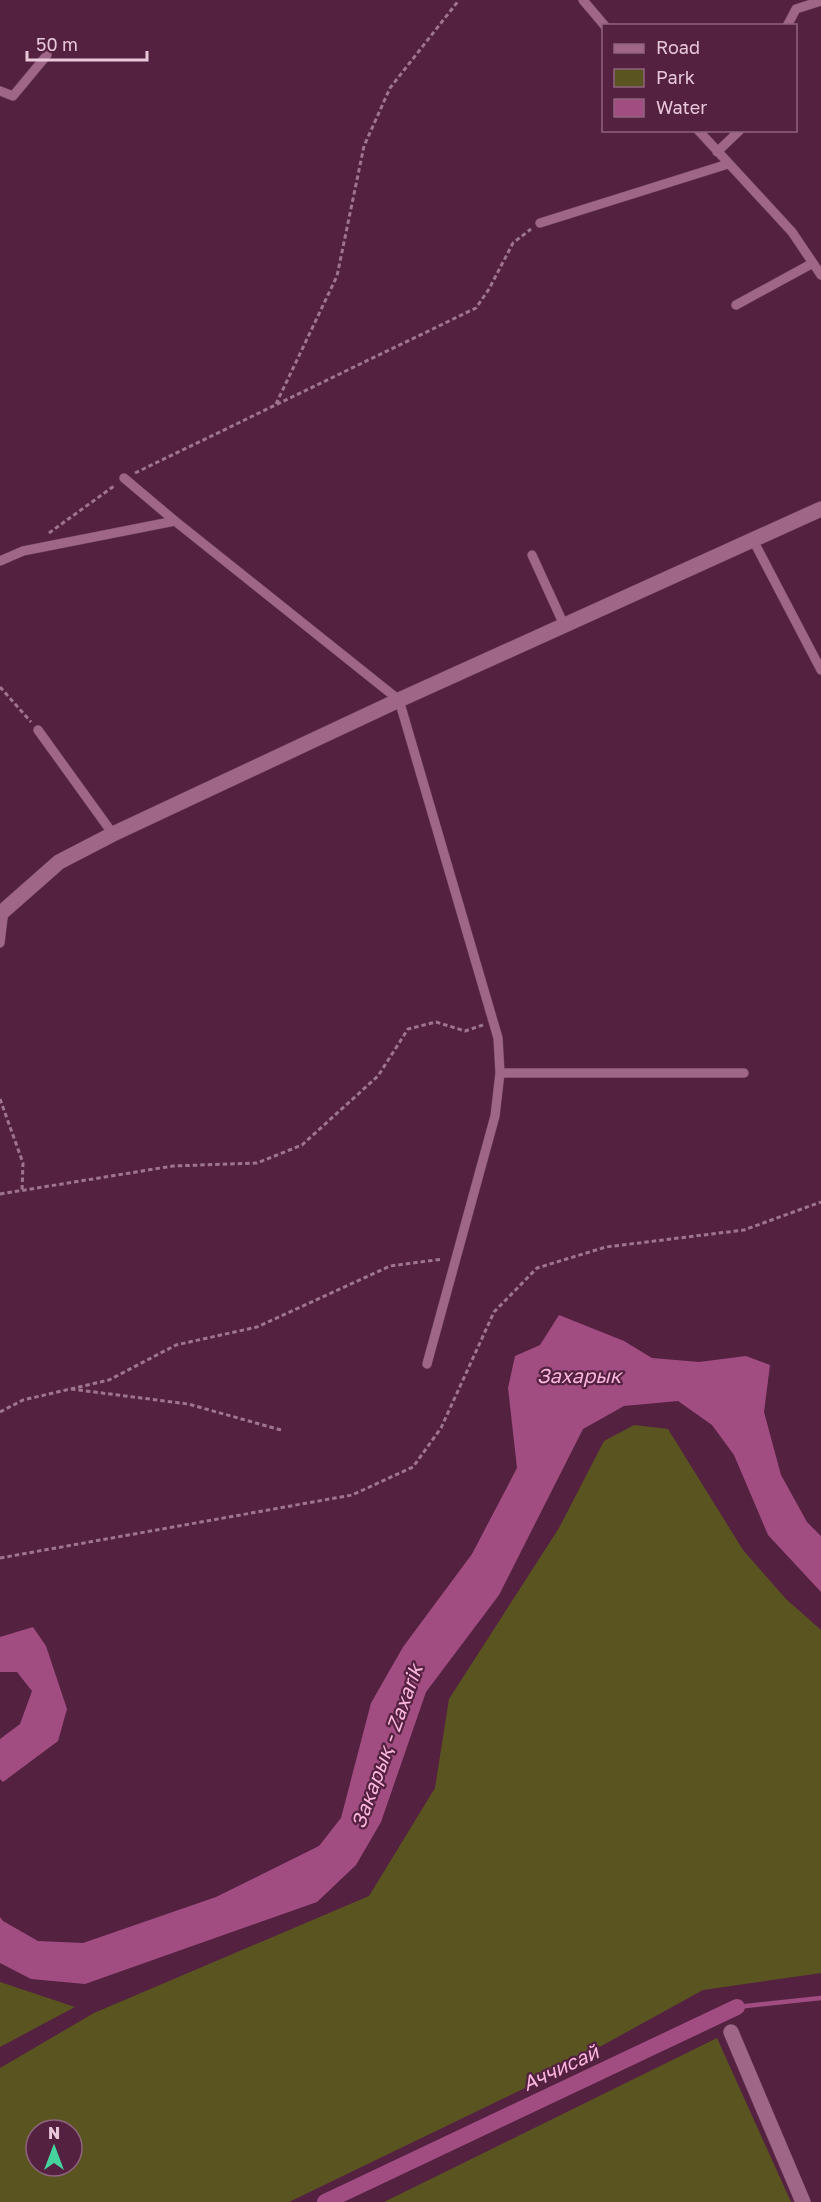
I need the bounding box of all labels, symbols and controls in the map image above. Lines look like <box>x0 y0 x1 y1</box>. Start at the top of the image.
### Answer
scale bar <box>27 24 147 62</box>
legend <box>602 24 797 132</box>
text: 50 m <box>36 33 78 55</box>
text: Road <box>656 36 700 58</box>
text: Park <box>656 66 695 88</box>
text: Water <box>656 96 707 118</box>
water label: Захарык <box>537 1363 624 1387</box>
water label: Закарық - Zaxarik <box>345 1658 428 1831</box>
water label: Аччисай <box>518 2038 604 2095</box>
north arrow <box>24 2118 84 2178</box>
text: N <box>48 2123 60 2143</box>

